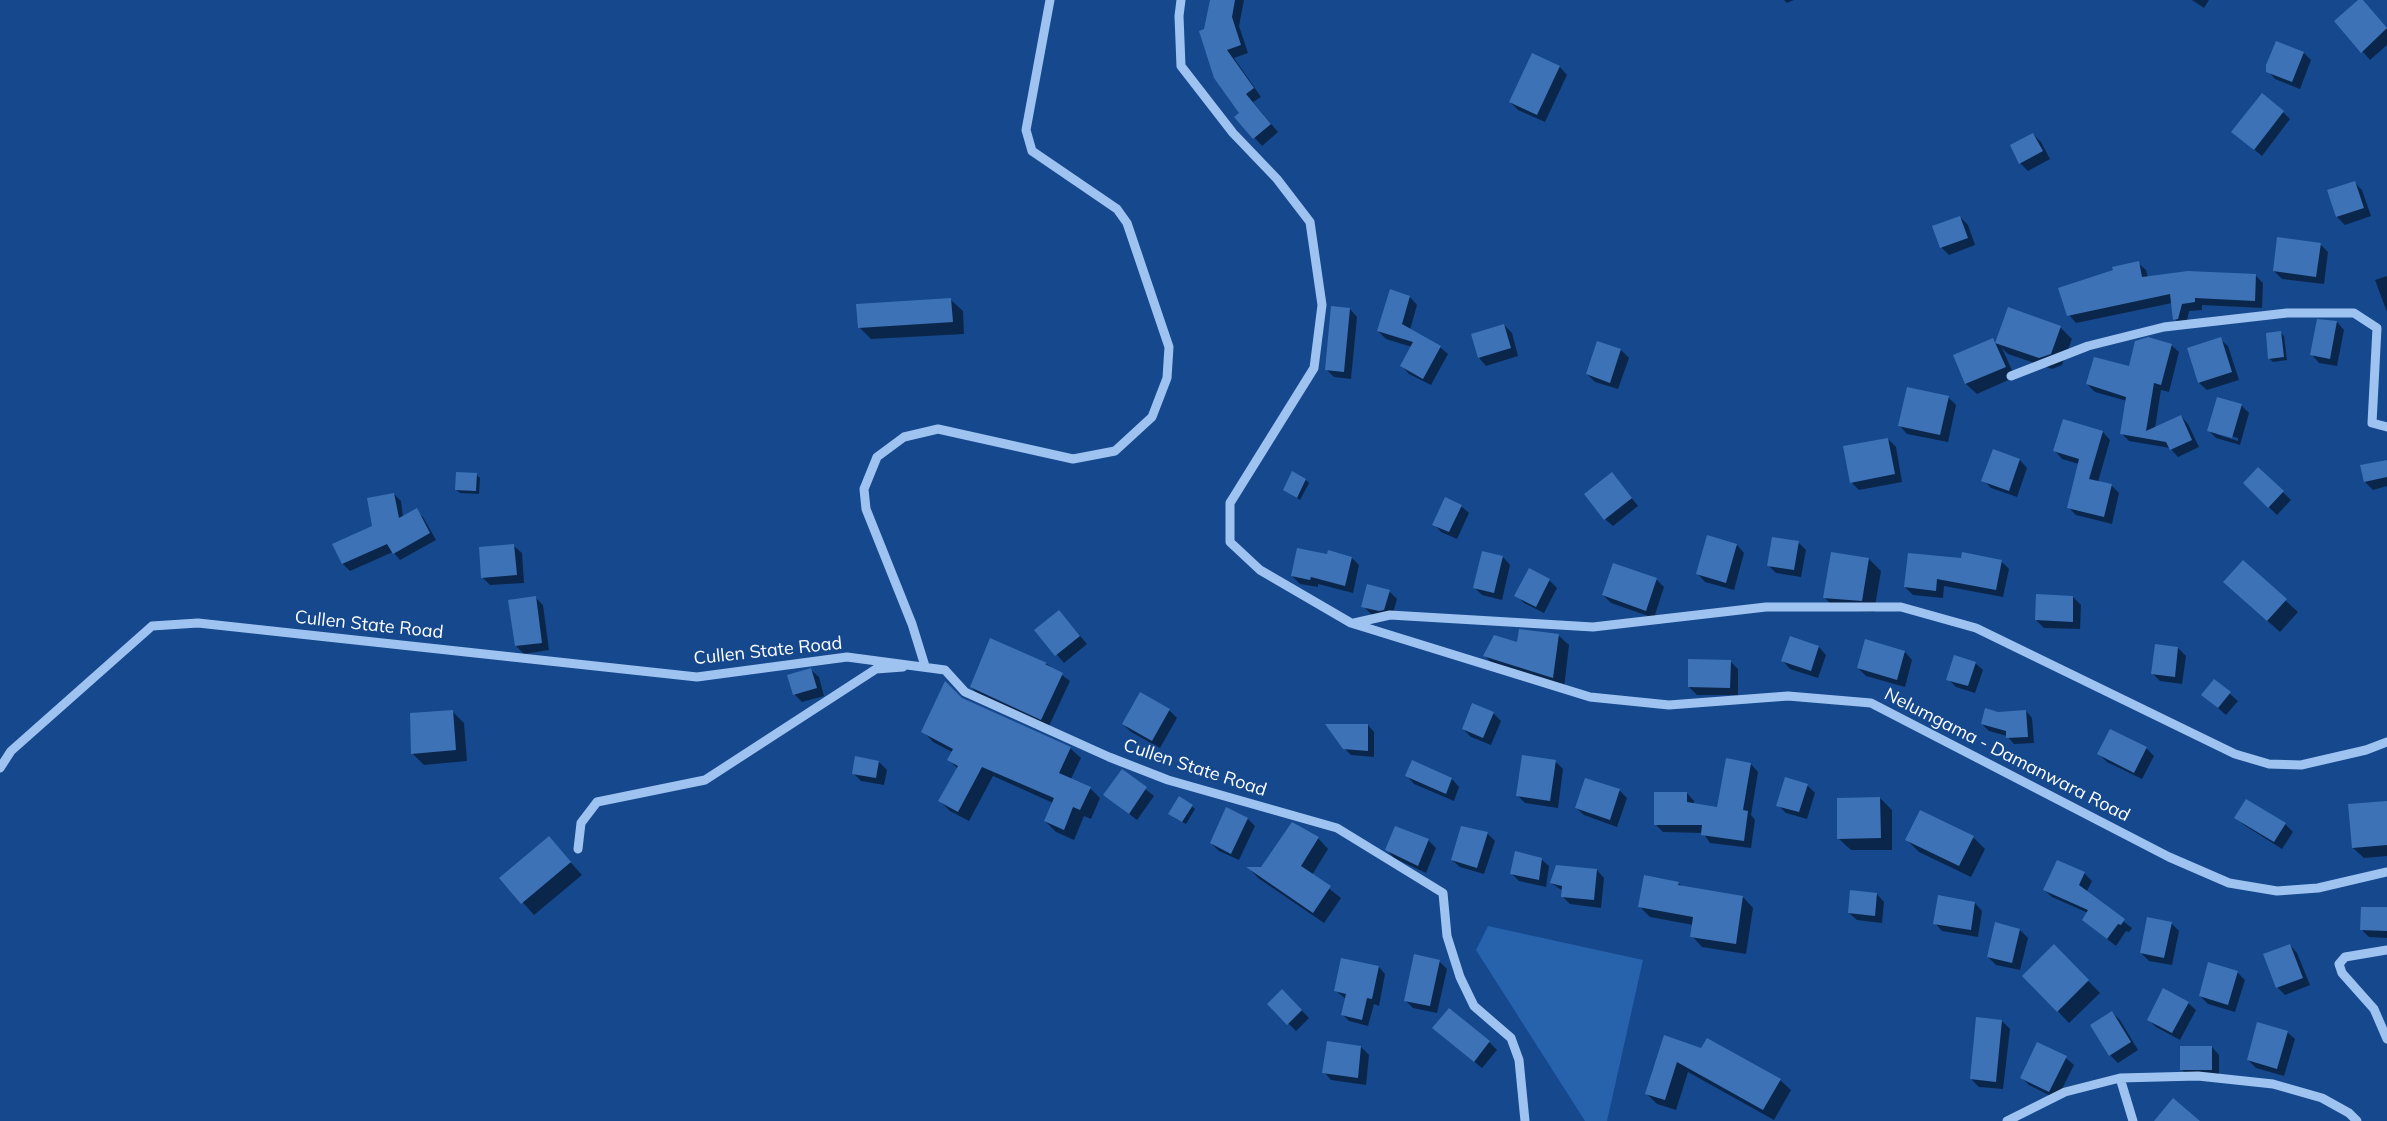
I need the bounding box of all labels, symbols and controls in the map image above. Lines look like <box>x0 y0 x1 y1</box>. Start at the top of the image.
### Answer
street label: Cullen State Road <box>294 606 444 644</box>
street label: Cullen State Road <box>693 632 843 670</box>
street label: Nelumgama - Damanwara Road <box>1881 683 2133 827</box>
street label: Cullen State Road <box>1121 735 1269 801</box>

